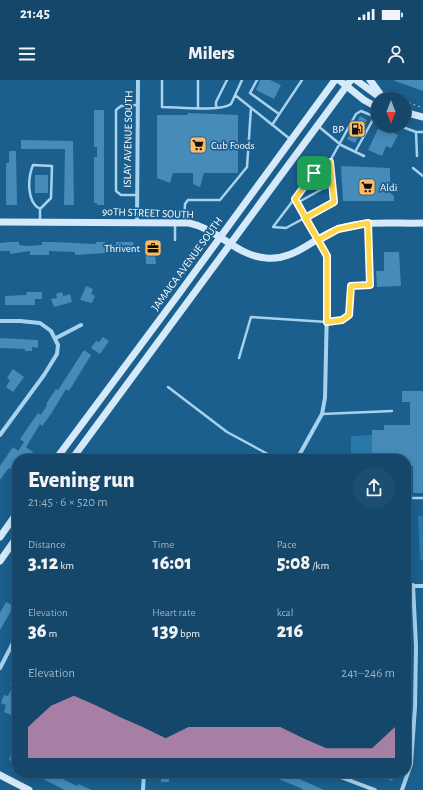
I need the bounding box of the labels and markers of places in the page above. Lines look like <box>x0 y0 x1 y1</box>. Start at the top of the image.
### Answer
fuel station icon: BP <box>347 119 367 139</box>
place label: BP <box>332 124 344 135</box>
supermarket icon: Cub Foods <box>188 135 208 155</box>
place label: Cub Foods <box>211 140 255 151</box>
pin <box>297 156 331 190</box>
supermarket icon: Aldi <box>357 177 377 197</box>
place label: Aldi <box>380 182 397 193</box>
office icon: Thrivent <box>143 238 163 258</box>
place label: Thrivent <box>104 243 140 254</box>

